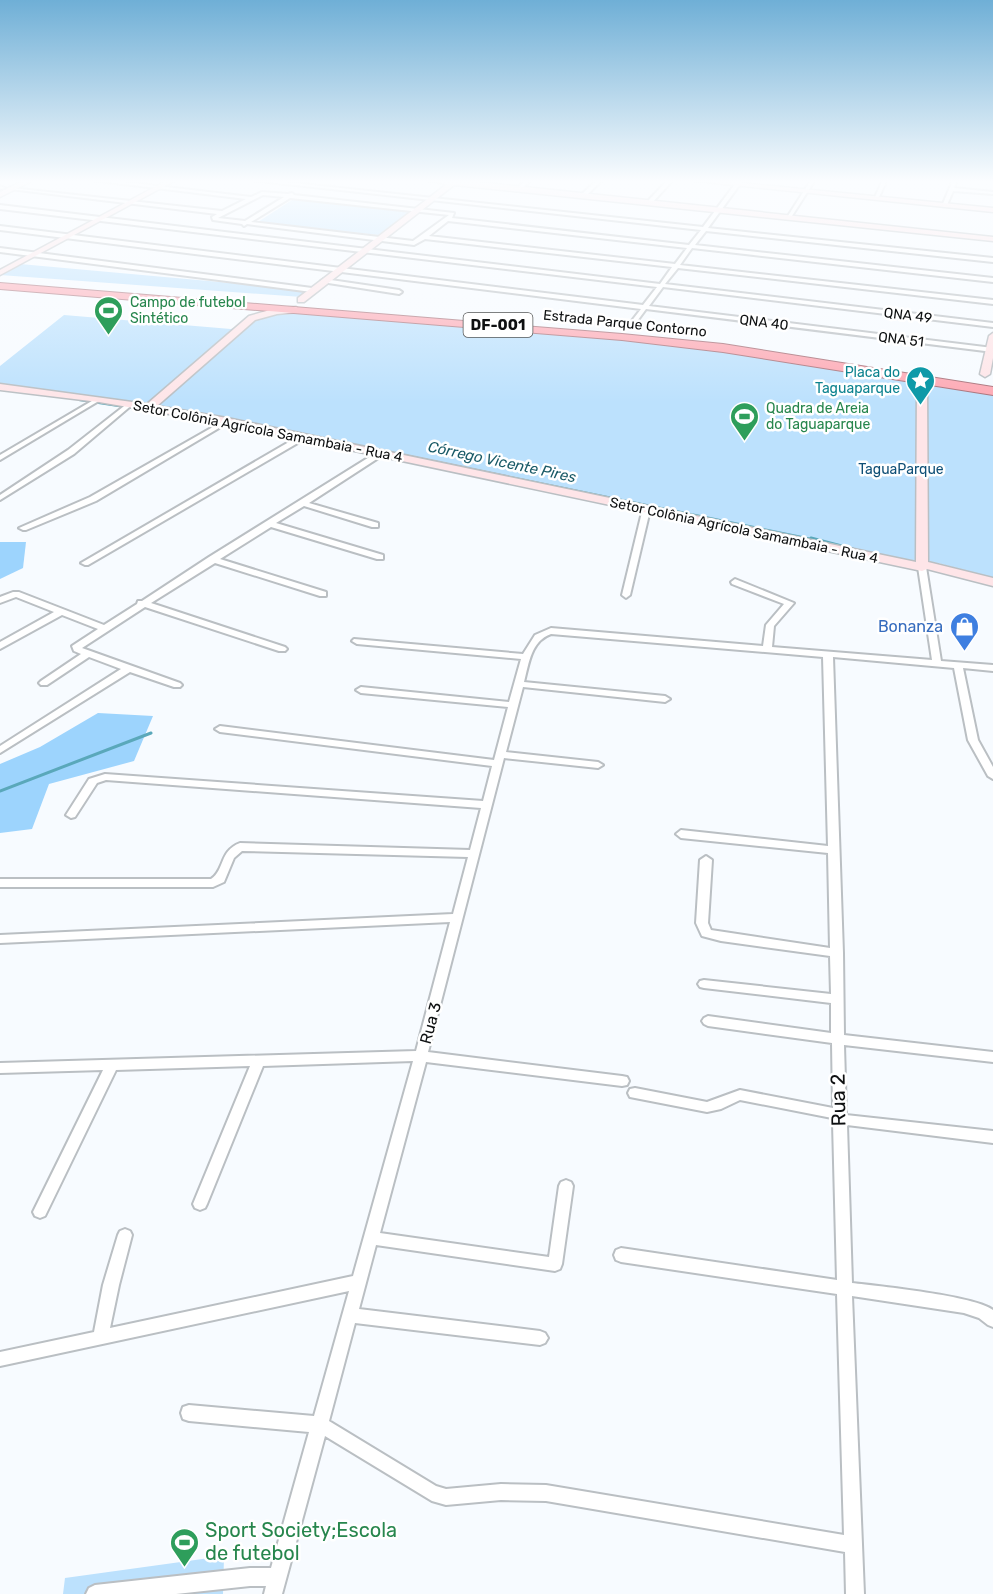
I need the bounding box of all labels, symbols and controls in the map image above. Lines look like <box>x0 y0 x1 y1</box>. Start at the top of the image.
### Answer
sports icon: Campo de futebol Sintético <box>93 294 125 336</box>
place label: Campo de futebol Sintético <box>130 294 246 327</box>
street label: QNA 49 <box>883 304 933 327</box>
street label: Estrada Parque Contorno <box>542 306 708 341</box>
street label: QNA 40 <box>738 311 790 334</box>
road number: DF-001 <box>464 313 532 337</box>
street label: QNA 51 <box>877 328 925 351</box>
place label: Placa do Taguaparque <box>815 364 900 397</box>
place icon: Placa do Taguaparque <box>905 364 937 406</box>
street label: Setor Colônia Agrícola Samambaia - Rua 4 <box>132 397 404 466</box>
sports icon: Quadra de Areia do Taguaparque <box>729 400 761 442</box>
place label: Quadra de Areia do Taguaparque <box>766 400 871 433</box>
water label: Córrego Vicente Pires <box>426 438 578 487</box>
park label: TaguaParque <box>858 461 944 478</box>
street label: Setor Colônia Agrícola Samambaia - Rua 4 <box>608 494 880 567</box>
shop icon: Bonanza <box>948 610 980 652</box>
place label: Bonanza <box>878 617 943 636</box>
street label: Rua 3 <box>416 1000 445 1046</box>
street label: Rua 2 <box>826 1073 850 1127</box>
place label: Sport Society;Escola de futebol <box>205 1518 397 1565</box>
sports icon: Sport Society;Escola de futebol <box>168 1526 200 1568</box>

